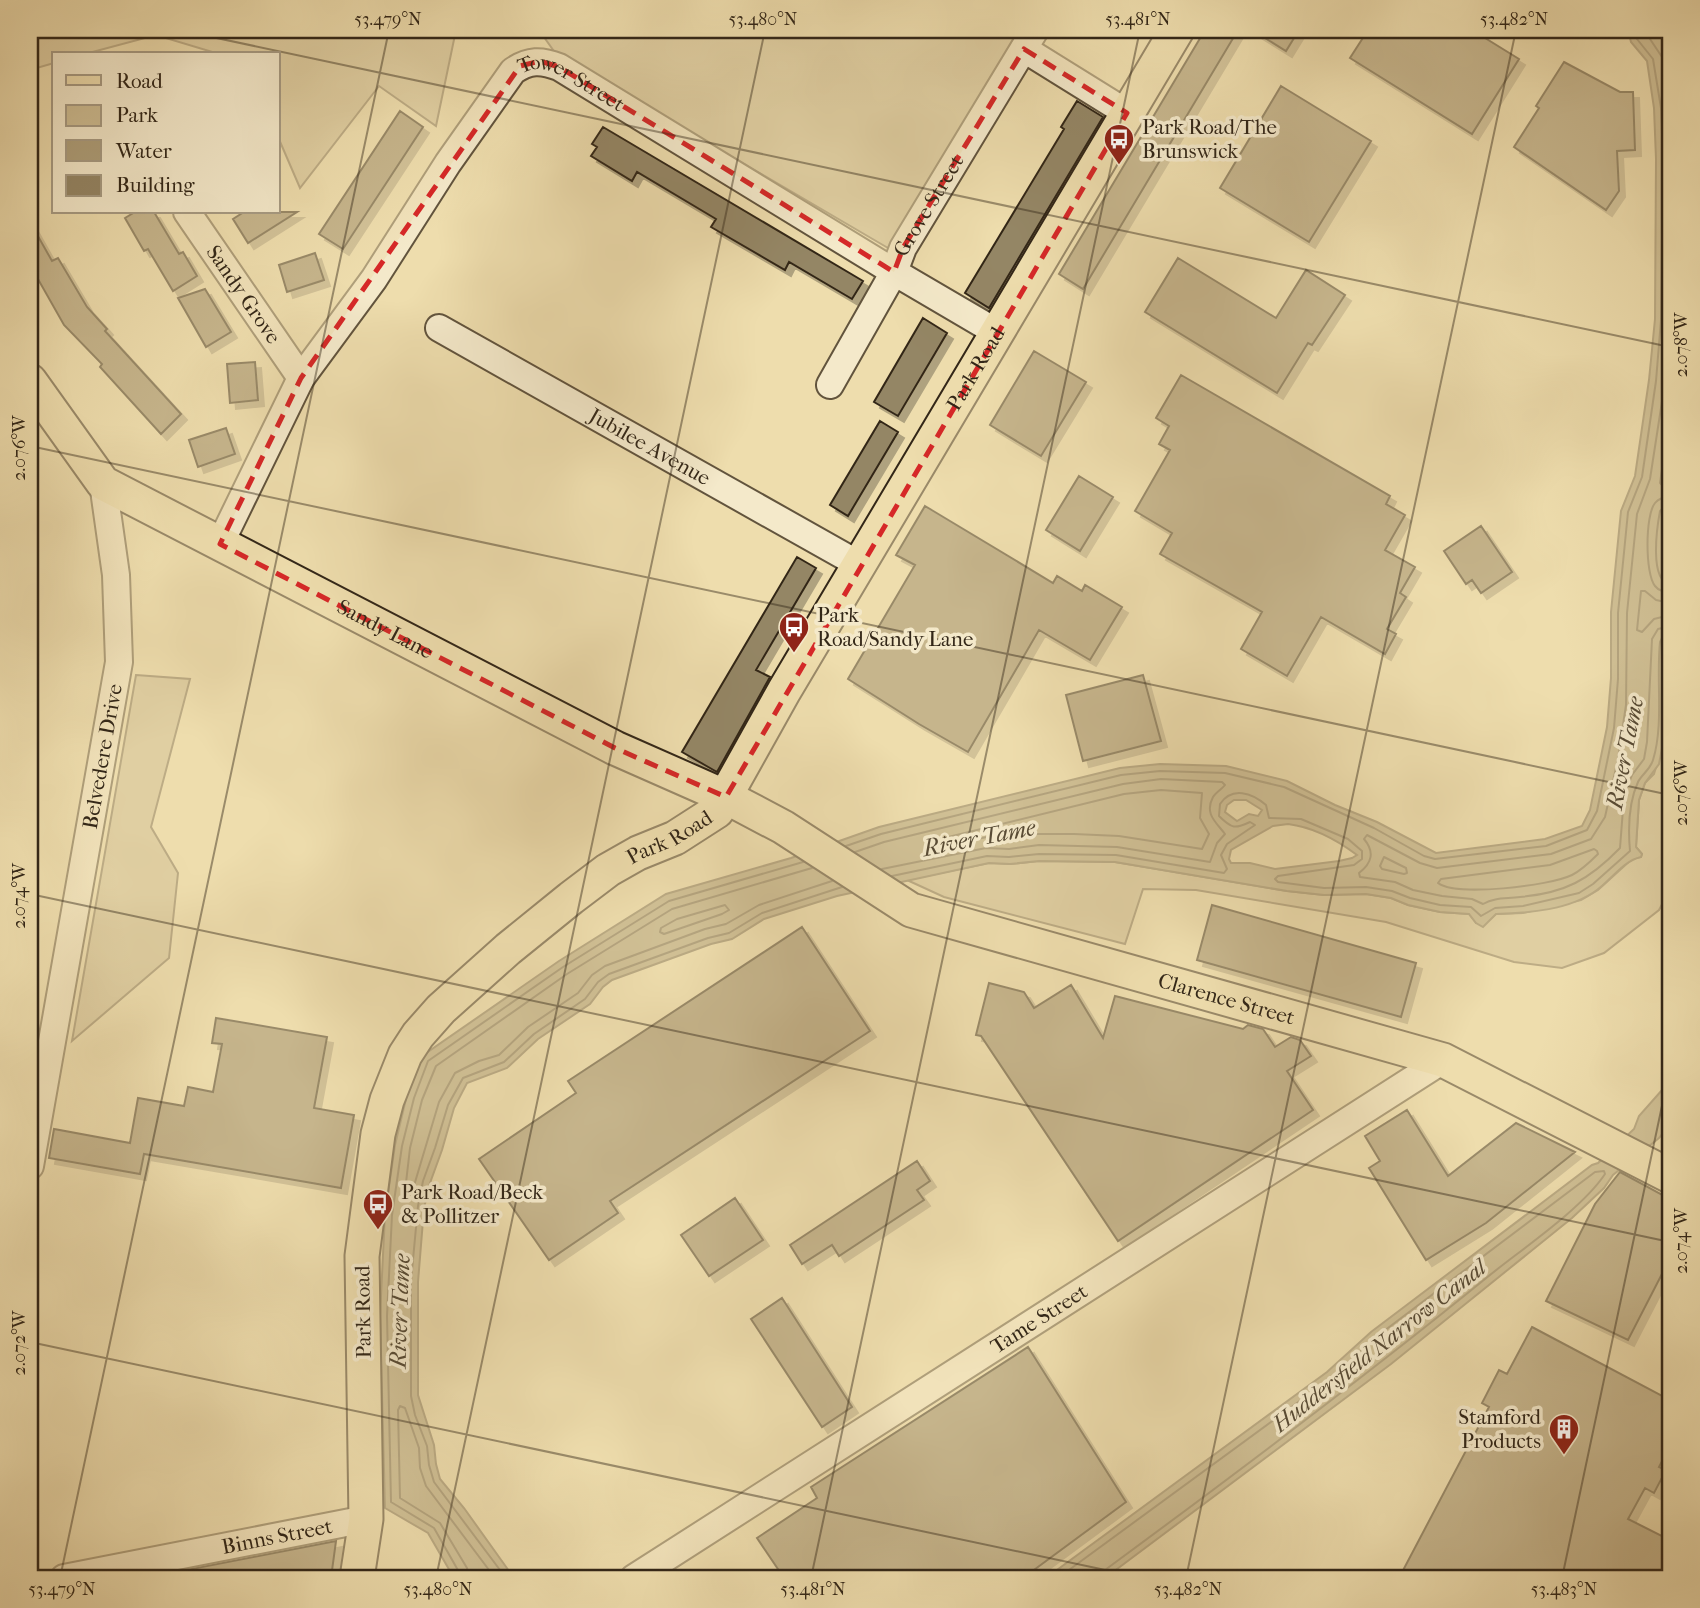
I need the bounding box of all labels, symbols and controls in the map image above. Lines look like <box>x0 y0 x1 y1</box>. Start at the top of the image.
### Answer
text: 53.479°N <box>354 9 422 30</box>
text: 53.480°N <box>729 9 798 30</box>
text: 53.481°N <box>1105 9 1171 30</box>
text: 53.482°N <box>1480 9 1548 30</box>
street label: Tower Street <box>514 50 630 117</box>
legend <box>52 52 280 214</box>
text: Road <box>116 69 163 93</box>
text: Park <box>116 103 158 127</box>
place label: Park Road/The Brunswick <box>1142 115 1277 163</box>
bus stop icon: Park Road/The Brunswick <box>1102 122 1136 166</box>
text: Water <box>115 139 172 163</box>
street label: Grove Street <box>889 150 969 259</box>
text: Building <box>116 173 195 197</box>
street label: Sandy Grove <box>201 241 286 348</box>
text: 2.078°W <box>1671 311 1692 377</box>
street label: Park Road <box>941 322 1010 415</box>
street label: Jubilee Avenue <box>583 402 715 490</box>
text: 2.076°W <box>9 414 30 481</box>
street label: Sandy Lane <box>333 594 437 664</box>
place label: Park Road/Sandy Lane <box>817 603 973 651</box>
bus stop icon: Park Road/Sandy Lane <box>777 610 811 654</box>
street label: Belvedere Drive <box>78 682 127 831</box>
water label: River Tame <box>1600 694 1649 813</box>
text: 2.076°W <box>1671 759 1692 826</box>
street label: Park Road <box>622 805 717 869</box>
water label: River Tame <box>919 814 1038 863</box>
text: 2.074°W <box>9 862 30 929</box>
street label: Clarence Street <box>1156 968 1298 1030</box>
place label: Park Road/Beck & Pollitzer <box>401 1180 543 1228</box>
bus stop icon: Park Road/Beck & Pollitzer <box>361 1187 395 1231</box>
text: 2.074°W <box>1671 1207 1692 1274</box>
water label: River Tame <box>384 1253 416 1370</box>
water label: Huddersfield Narrow Canal <box>1266 1253 1493 1438</box>
street label: Park Road <box>350 1265 376 1359</box>
street label: Tame Street <box>986 1279 1092 1358</box>
text: 2.072°W <box>9 1309 30 1375</box>
place label: Stamford Products <box>1458 1405 1542 1453</box>
building icon: Stamford Products <box>1547 1412 1581 1456</box>
street label: Binns Street <box>220 1514 335 1559</box>
text: 53.479°N <box>28 1579 96 1600</box>
text: 53.480°N <box>404 1579 473 1600</box>
text: 53.481°N <box>780 1579 846 1600</box>
text: 53.482°N <box>1154 1579 1222 1600</box>
text: 53.483°N <box>1531 1579 1598 1600</box>

